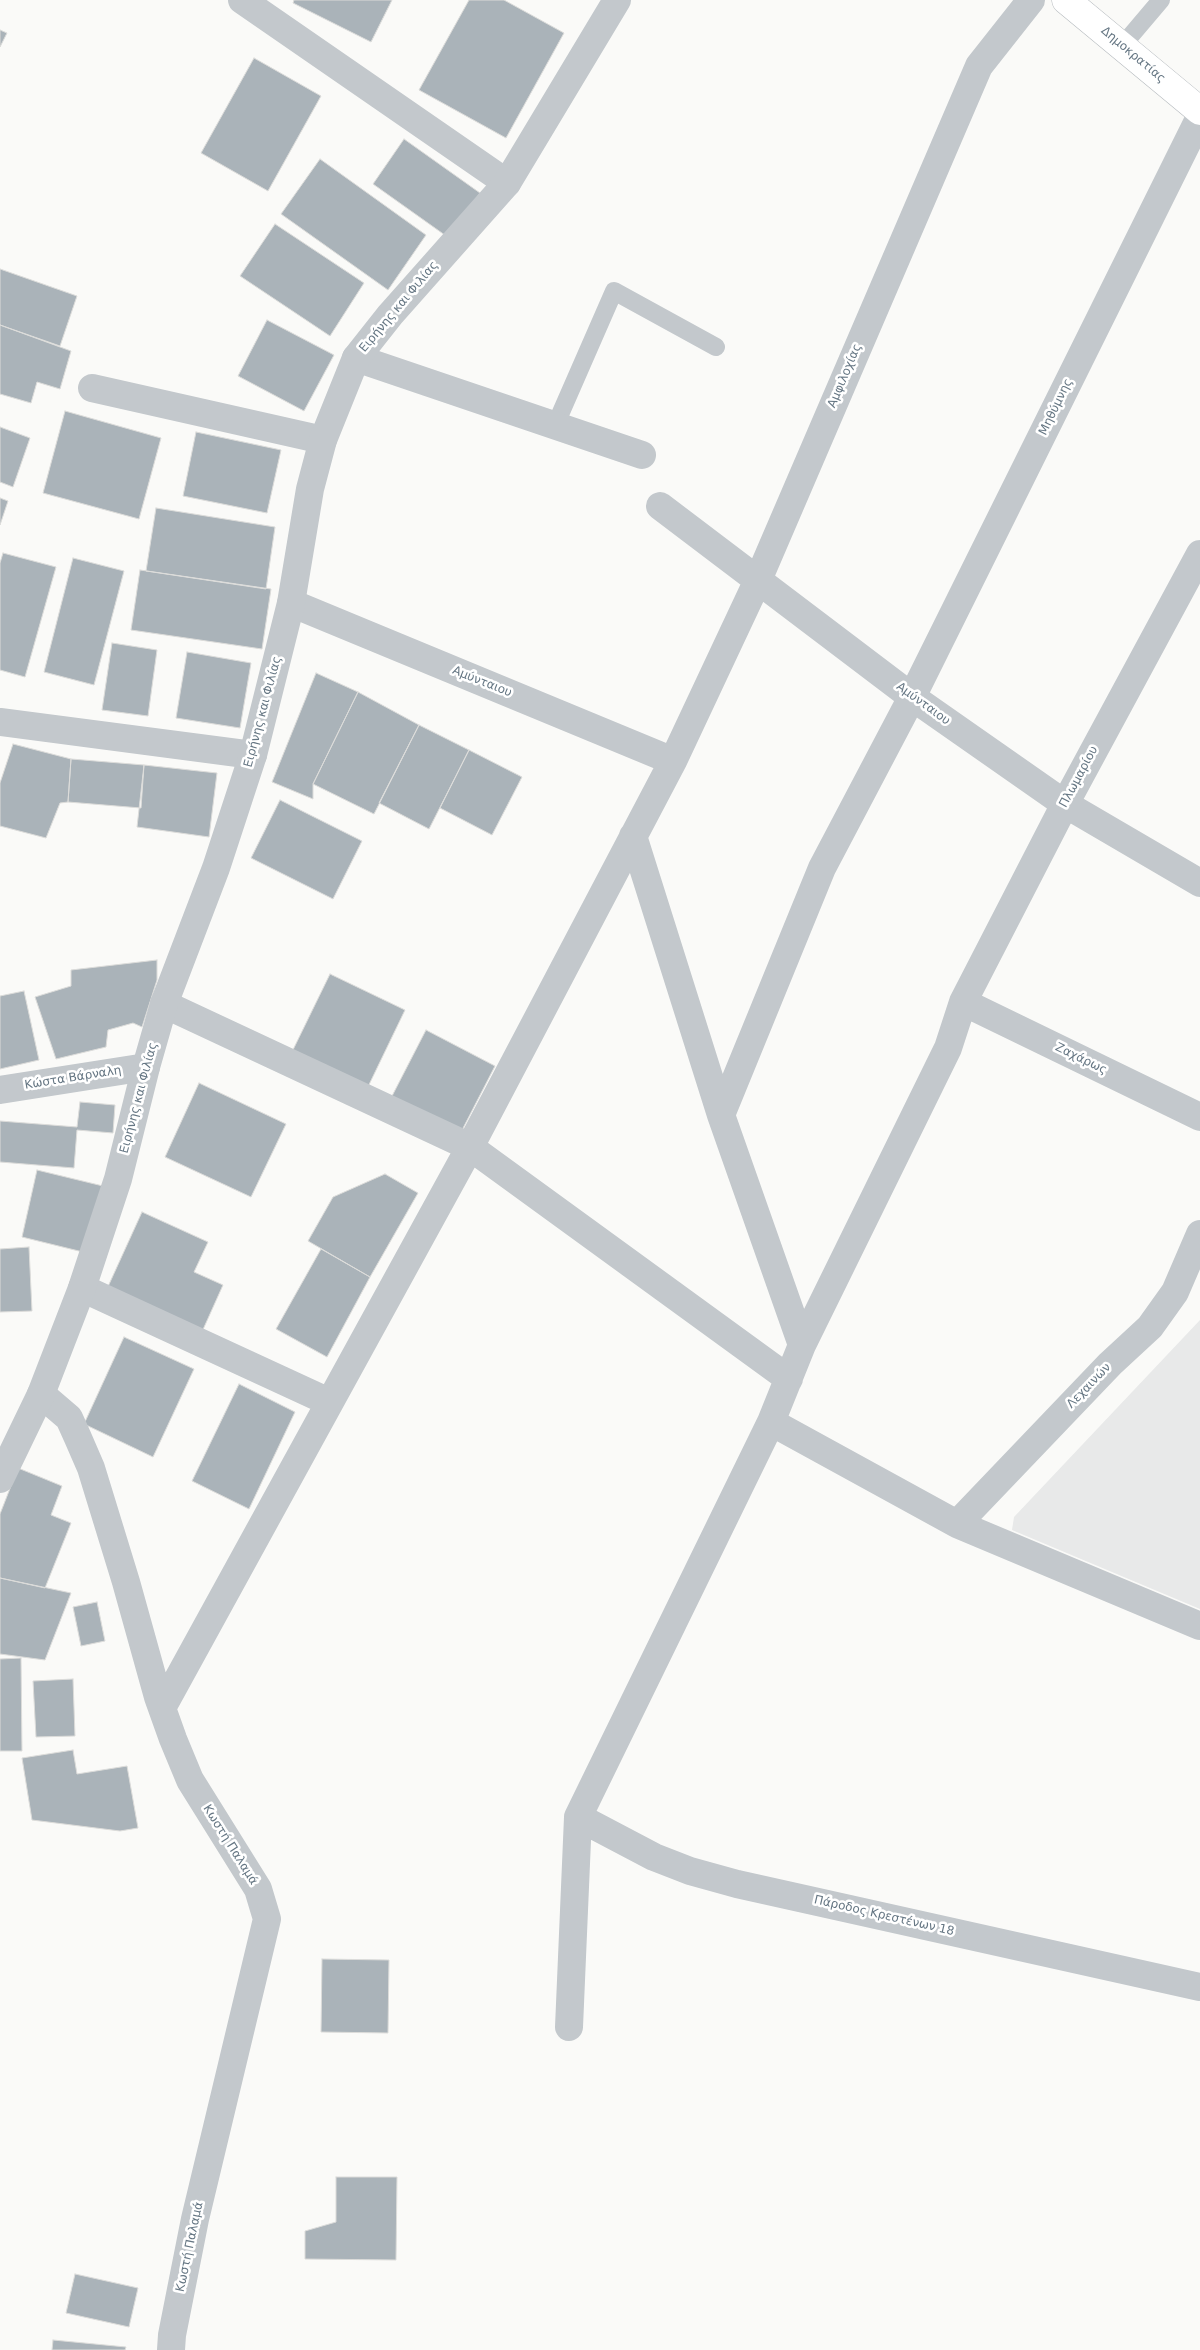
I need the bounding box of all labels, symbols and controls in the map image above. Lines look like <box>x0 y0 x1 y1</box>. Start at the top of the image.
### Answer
street label: Δημοκρατίας <box>1098 24 1168 86</box>
street label: Ειρήνης και Φιλίας <box>357 259 441 355</box>
street label: Αμφιλοχίας <box>825 342 865 410</box>
street label: Μηθύμνης <box>1036 376 1076 438</box>
street label: Ειρήνης και Φιλίας <box>241 655 285 769</box>
street label: Αμύνταιου <box>450 664 514 700</box>
street label: Αμύνταιου <box>893 680 953 728</box>
street label: Πλωμαρίου <box>1057 744 1101 810</box>
street label: Ζαχάρως <box>1053 1040 1109 1078</box>
street label: Ειρήνης και Φιλίας <box>117 1041 161 1155</box>
street label: Κώστα Βάρναλη <box>24 1063 122 1093</box>
street label: Λεχαινών <box>1064 1360 1114 1412</box>
street label: Κωστή Παλαμά <box>200 1802 260 1888</box>
street label: Πάροδος Κρεστένων 18 <box>813 1893 955 1939</box>
street label: Κωστή Παλαμά <box>173 2201 207 2293</box>

